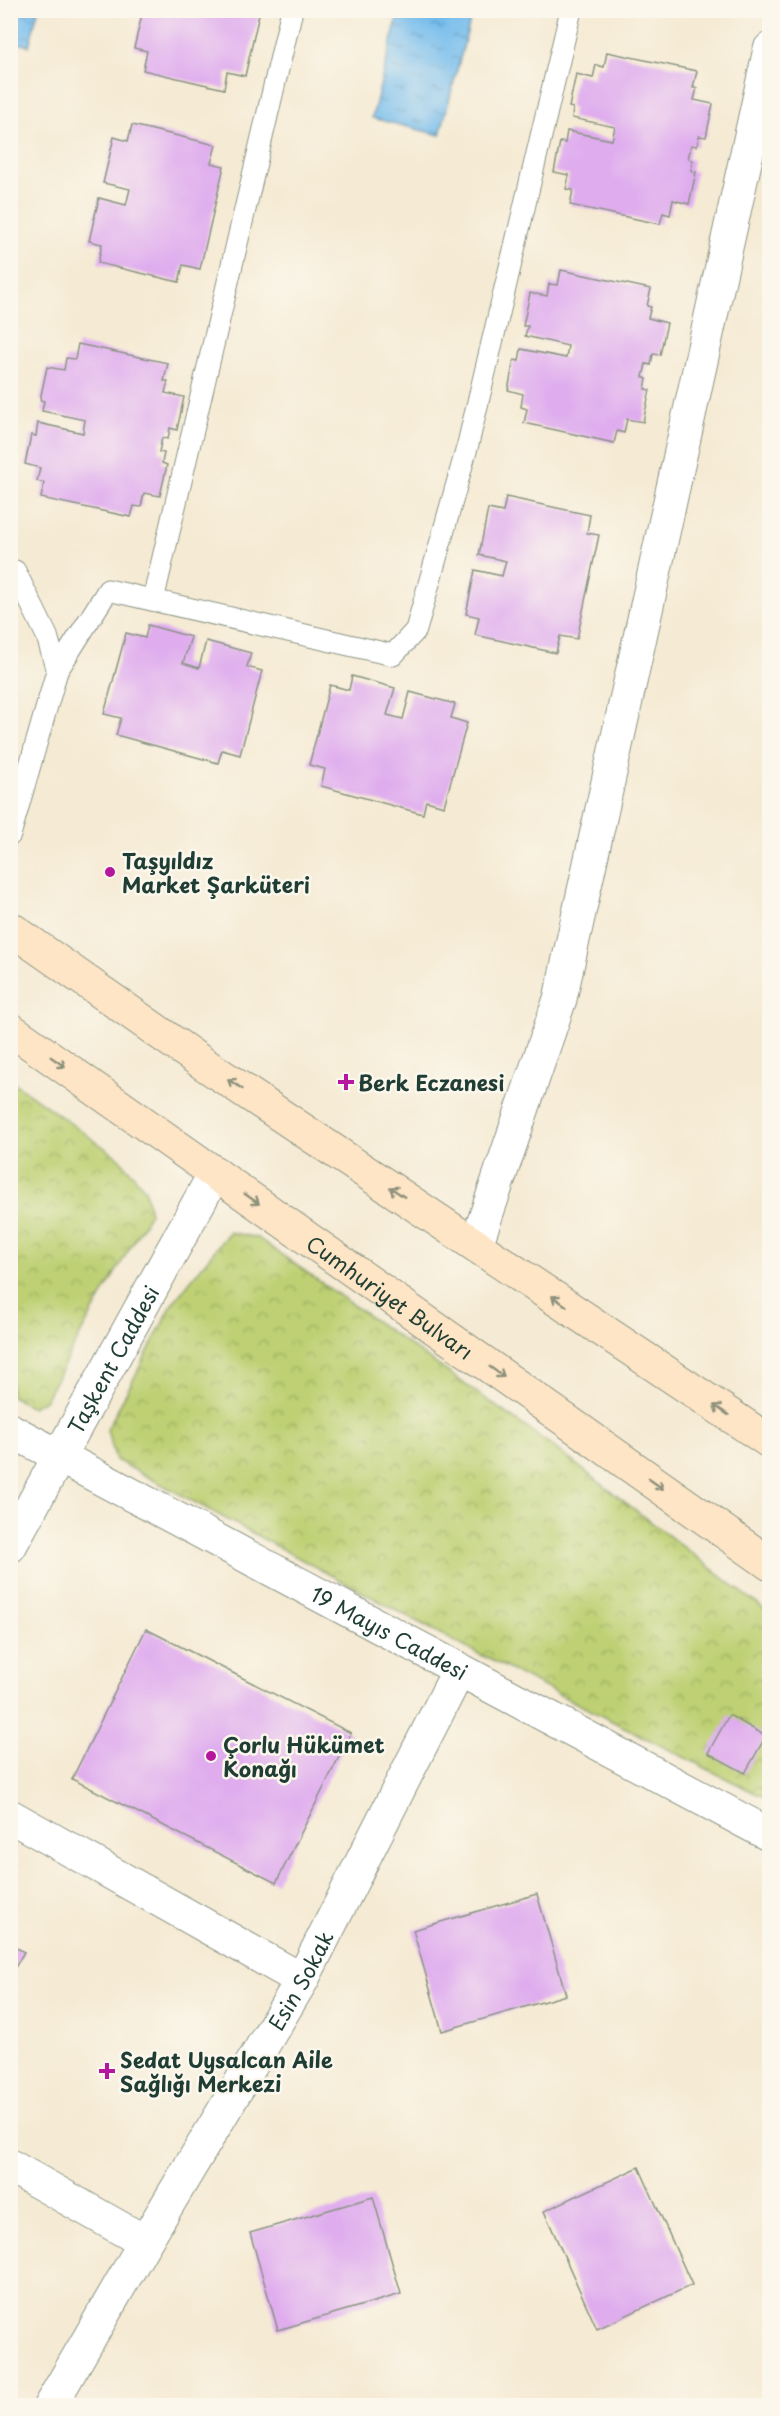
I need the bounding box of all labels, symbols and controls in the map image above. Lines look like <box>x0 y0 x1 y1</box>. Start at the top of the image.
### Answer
place label: Taşyıldız Market Şarküteri <box>122 844 310 900</box>
marker: Taşyıldız Market Şarküteri <box>103 865 117 879</box>
one-way arrow <box>50 1056 66 1068</box>
place label: Berk Eczanesi <box>358 1066 505 1098</box>
marker: Berk Eczanesi <box>339 1075 353 1089</box>
one-way arrow <box>227 1078 244 1090</box>
one-way arrow <box>389 1186 406 1198</box>
one-way arrow <box>243 1193 260 1205</box>
street label: Cumhuriyet Bulvarı <box>300 1227 480 1367</box>
street label: Taşkent Caddesi <box>59 1279 166 1439</box>
one-way arrow <box>551 1295 568 1307</box>
one-way arrow <box>488 1366 505 1378</box>
one-way arrow <box>713 1403 730 1415</box>
one-way arrow <box>648 1478 664 1490</box>
street label: 19 Mayıs Caddesi <box>305 1577 474 1687</box>
place label: Çorlu Hükümet Konağı <box>223 1728 385 1784</box>
marker: Çorlu Hükümet Konağı <box>204 1749 218 1763</box>
street label: Esin Sokak <box>260 1925 341 2036</box>
place label: Sedat Uysalcan Aile Sağlığı Merkezi <box>120 2043 333 2099</box>
marker: Sedat Uysalcan Aile Sağlığı Merkezi <box>98 2062 116 2080</box>

